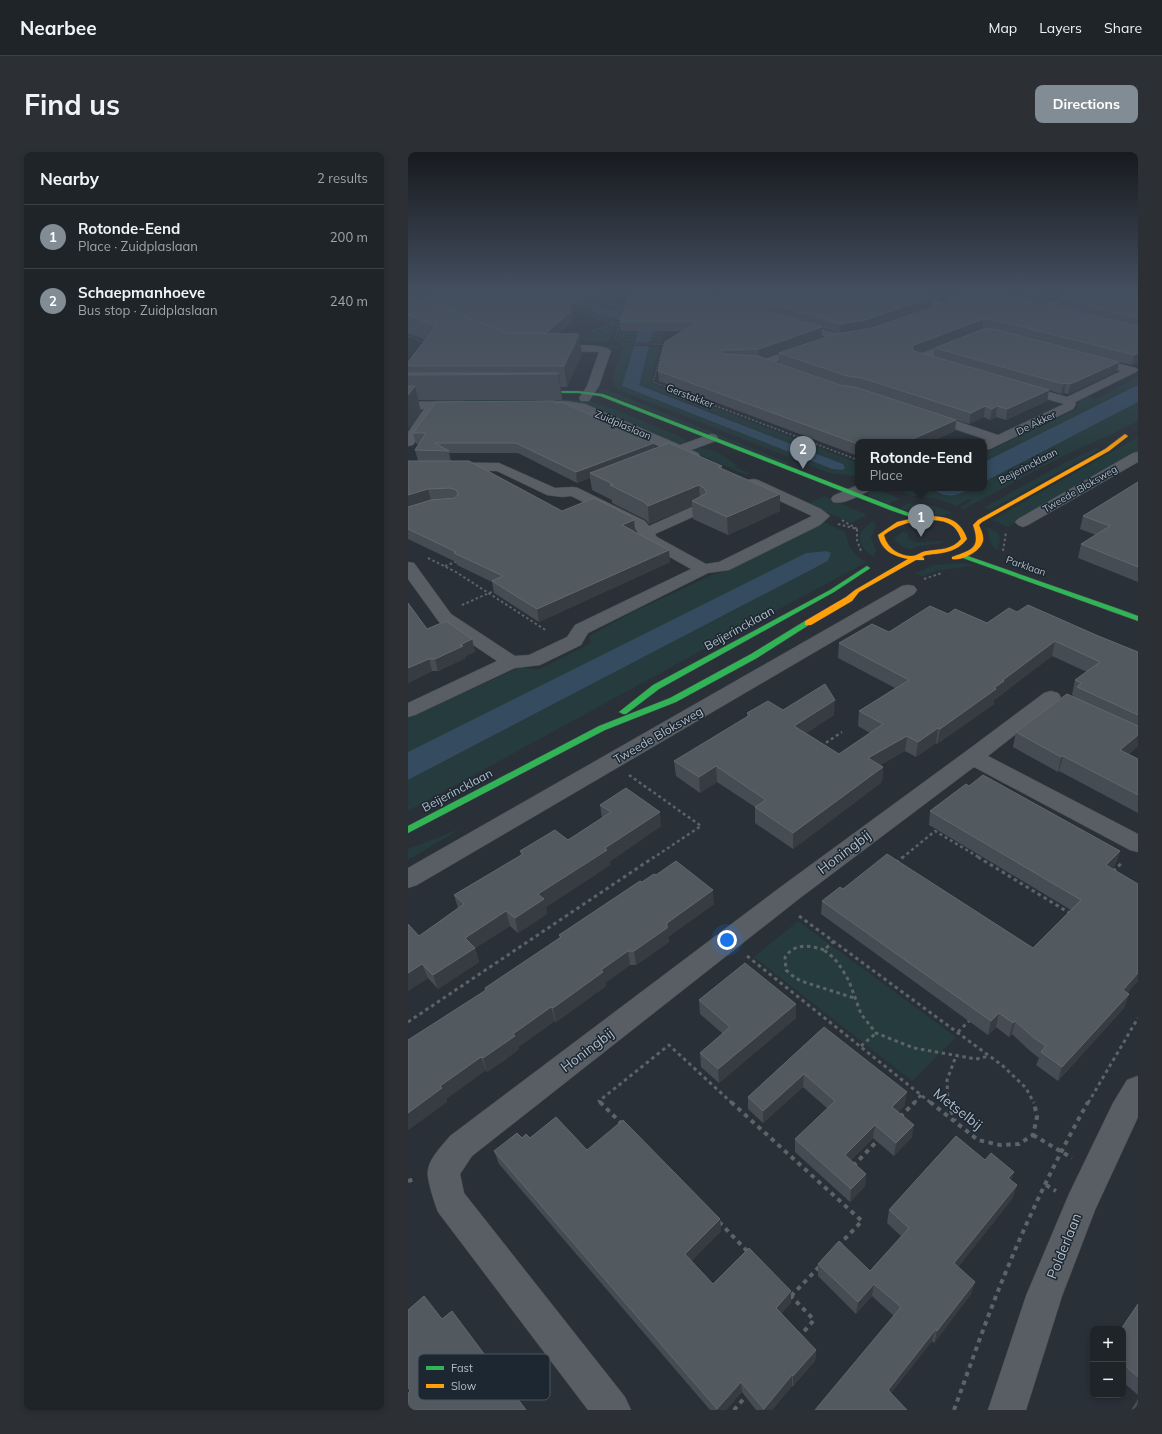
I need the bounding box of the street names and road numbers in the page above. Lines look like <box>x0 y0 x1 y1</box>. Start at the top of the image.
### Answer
street label: Gerstakker <box>664 381 716 411</box>
street label: Zuidplaslaan <box>593 407 653 443</box>
street label: De Akker <box>1014 408 1058 438</box>
street label: Beijerincklaan <box>996 445 1060 487</box>
street label: Tweede Bloksweg <box>1040 462 1120 516</box>
street label: Parklaan <box>1004 553 1048 579</box>
street label: Beijerincklaan <box>701 603 777 653</box>
street label: Tweede Bloksweg <box>611 703 705 767</box>
street label: Beijerincklaan <box>419 765 495 815</box>
street label: Honingbij <box>814 826 874 878</box>
street label: Honingbij <box>557 1024 617 1076</box>
street label: Metselbij <box>930 1084 986 1134</box>
street label: Polderlaan <box>1043 1210 1085 1282</box>

